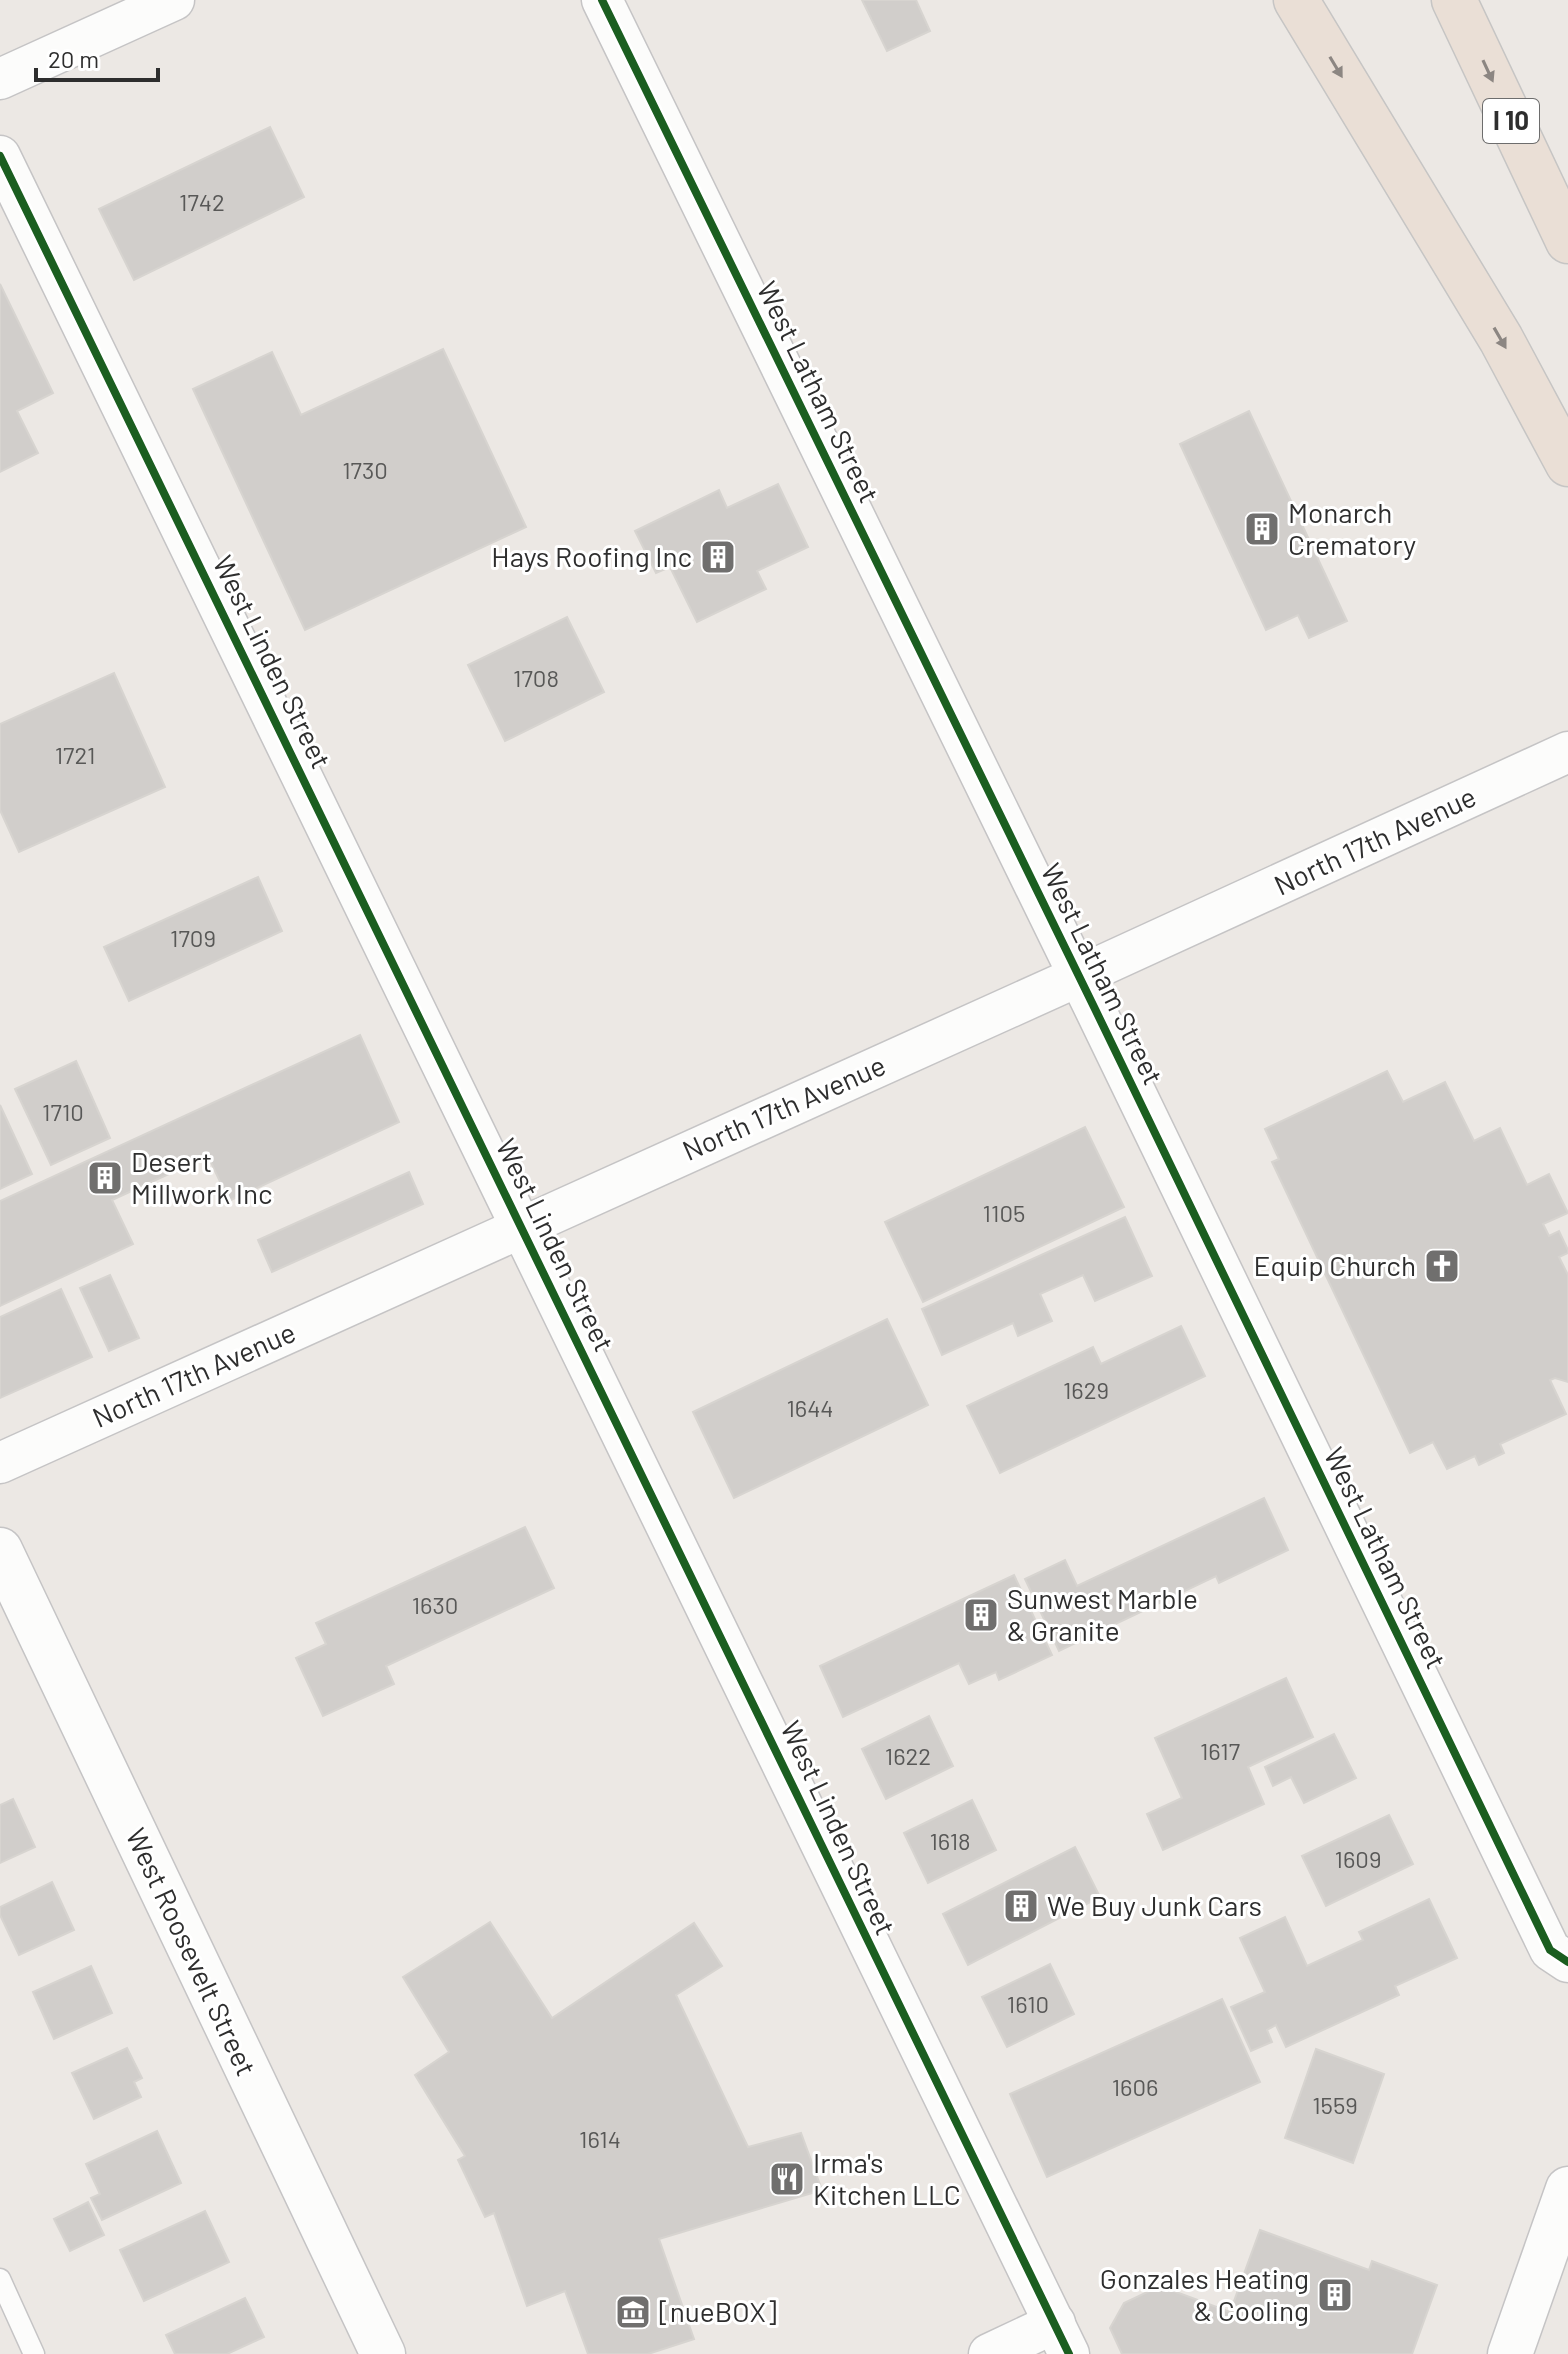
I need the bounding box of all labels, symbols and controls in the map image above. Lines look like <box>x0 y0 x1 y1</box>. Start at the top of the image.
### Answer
scale bar <box>36 32 158 82</box>
text: 20 m <box>48 44 99 73</box>
one-way arrow <box>1329 56 1343 78</box>
one-way arrow <box>1481 59 1495 82</box>
road number: I 10 <box>1483 99 1539 143</box>
house number: 1742 <box>179 187 225 216</box>
street label: West Latham Street <box>751 275 887 508</box>
one-way arrow <box>1493 327 1507 349</box>
house number: 1730 <box>342 455 388 484</box>
place label: Monarch Crematory <box>1288 495 1416 561</box>
building icon: Monarch Crematory <box>1243 510 1281 548</box>
building icon: Hays Roofing Inc <box>699 538 737 576</box>
place label: Hays Roofing Inc <box>491 539 692 573</box>
street label: West Linden Street <box>207 550 339 773</box>
house number: 1708 <box>513 663 559 692</box>
house number: 1721 <box>55 740 95 769</box>
street label: North 17th Avenue <box>1268 778 1481 902</box>
street label: West Latham Street <box>1035 857 1171 1090</box>
house number: 1709 <box>170 923 216 952</box>
street label: North 17th Avenue <box>677 1047 890 1167</box>
house number: 1710 <box>42 1097 84 1126</box>
street label: West Linden Street <box>490 1133 622 1356</box>
place label: Desert Millwork Inc <box>131 1144 273 1210</box>
building icon: Desert Millwork Inc <box>86 1159 124 1197</box>
house number: 1105 <box>983 1198 1025 1227</box>
church icon: Equip Church <box>1423 1247 1461 1285</box>
place label: Equip Church <box>1254 1248 1416 1282</box>
street label: North 17th Avenue <box>87 1314 300 1434</box>
house number: 1629 <box>1063 1375 1109 1404</box>
house number: 1644 <box>786 1393 834 1422</box>
street label: West Latham Street <box>1318 1441 1454 1674</box>
place label: Sunwest Marble & Granite <box>1007 1581 1198 1647</box>
house number: 1630 <box>412 1590 458 1619</box>
building icon: Sunwest Marble & Granite <box>962 1596 1000 1634</box>
street label: West Linden Street <box>774 1715 903 1940</box>
house number: 1617 <box>1200 1736 1240 1765</box>
house number: 1622 <box>885 1741 931 1770</box>
street label: West Roosevelt Street <box>120 1822 264 2081</box>
house number: 1618 <box>929 1826 971 1855</box>
house number: 1609 <box>1335 1844 1381 1873</box>
building icon: We Buy Junk Cars <box>1002 1887 1040 1925</box>
place label: We Buy Junk Cars <box>1047 1888 1262 1922</box>
house number: 1610 <box>1007 1989 1049 2018</box>
house number: 1606 <box>1112 2072 1158 2101</box>
house number: 1559 <box>1312 2090 1358 2119</box>
house number: 1614 <box>579 2124 621 2153</box>
place label: Irma's Kitchen LLC <box>813 2145 961 2211</box>
restaurant icon: Irma's Kitchen LLC <box>768 2160 806 2198</box>
place label: Gonzales Heating & Cooling <box>1100 2261 1309 2327</box>
building icon: Gonzales Heating & Cooling <box>1316 2276 1354 2314</box>
museum icon: [nueBOX] <box>614 2293 652 2331</box>
place label: [nueBOX] <box>659 2294 777 2328</box>

